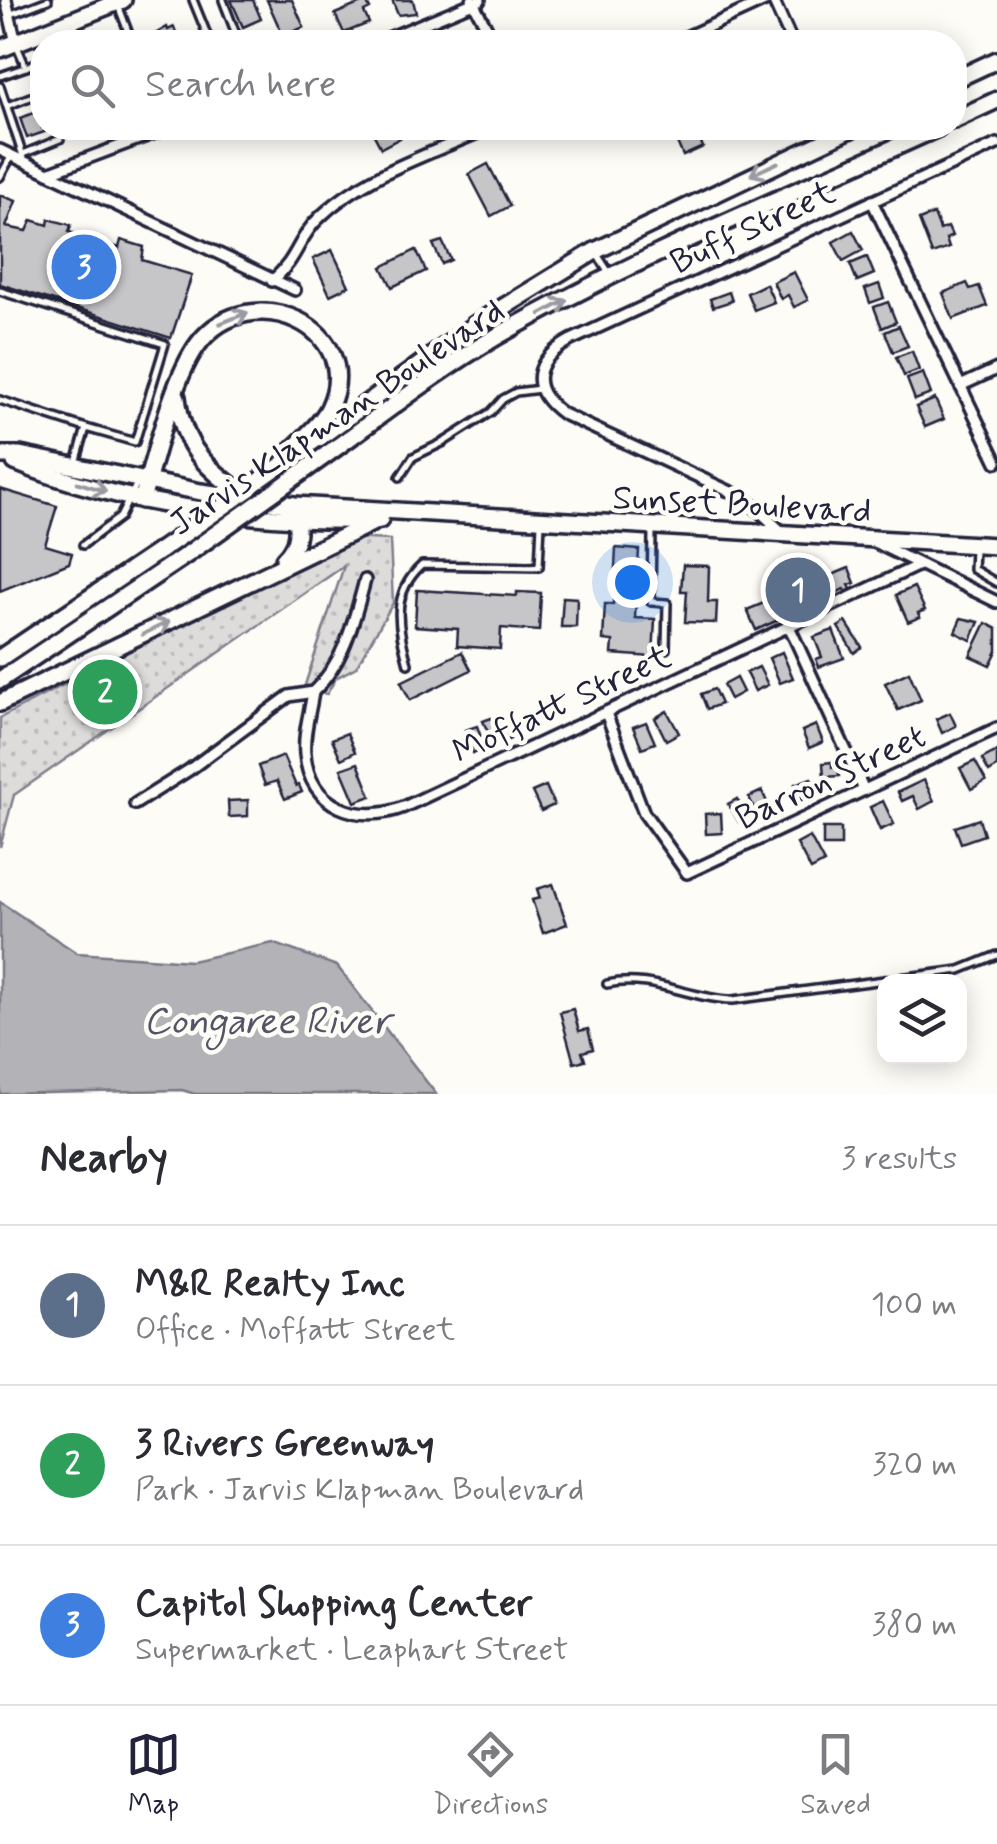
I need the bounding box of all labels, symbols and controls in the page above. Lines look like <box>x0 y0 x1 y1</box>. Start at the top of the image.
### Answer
search box <box>30 30 967 140</box>
icon: search <box>65 58 120 113</box>
text: Search here <box>145 61 336 110</box>
one-way arrow <box>750 160 780 179</box>
street label: Buff Street <box>663 169 843 286</box>
pin: 3 <box>52 230 116 304</box>
street label: Jarvis Klapman Boulevard <box>161 288 514 547</box>
one-way arrow <box>539 297 569 316</box>
one-way arrow <box>218 308 249 326</box>
street label: Sunset Boulevard <box>611 475 872 535</box>
one-way arrow <box>76 479 107 497</box>
pin: 1 <box>766 552 830 628</box>
your location <box>607 557 658 608</box>
one-way arrow <box>140 618 170 637</box>
street label: Moffatt Street <box>445 634 679 776</box>
pin: 2 <box>72 654 138 730</box>
street label: Barron Street <box>728 714 933 842</box>
map controls <box>877 974 967 1064</box>
button: layers <box>877 974 967 1064</box>
water label: Congaree River <box>144 998 396 1051</box>
text: Nearby <box>40 1132 168 1187</box>
text: 3 results <box>841 1138 957 1180</box>
text: M&R Realty Inc <box>135 1260 405 1309</box>
text: 1 <box>65 1284 80 1326</box>
text: 100 m <box>871 1284 957 1326</box>
text: Office · Moffatt Street <box>135 1309 455 1351</box>
text: 3 Rivers Greenway <box>135 1420 434 1469</box>
text: 2 <box>65 1444 80 1486</box>
text: 320 m <box>872 1444 957 1486</box>
text: Park · Jarvis Klapman Boulevard <box>135 1469 584 1511</box>
text: Capitol Shopping Center <box>135 1580 532 1629</box>
text: 3 <box>65 1604 80 1646</box>
text: 380 m <box>872 1604 957 1646</box>
text: Supermarket · Leaphart Street <box>135 1629 568 1671</box>
tab: Map <box>126 1727 181 1824</box>
tab: Directions <box>433 1727 548 1824</box>
tab: Saved <box>800 1727 871 1824</box>

